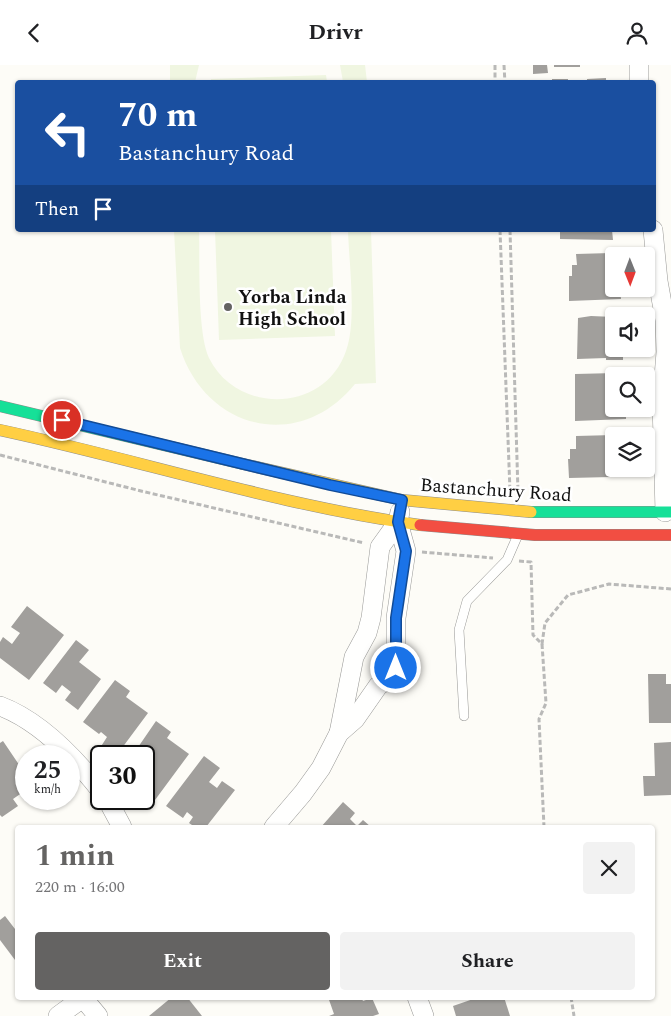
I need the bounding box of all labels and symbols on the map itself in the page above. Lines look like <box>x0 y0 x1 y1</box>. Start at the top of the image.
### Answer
north arrow <box>605 247 655 297</box>
place label: Yorba Linda High School <box>238 283 347 334</box>
marker: Yorba Linda High School <box>222 301 234 313</box>
pin <box>41 399 83 441</box>
street label: Bastanchury Road <box>419 471 573 510</box>
position arrow <box>369 641 421 693</box>
speed limit sign: 30 <box>90 745 155 810</box>

